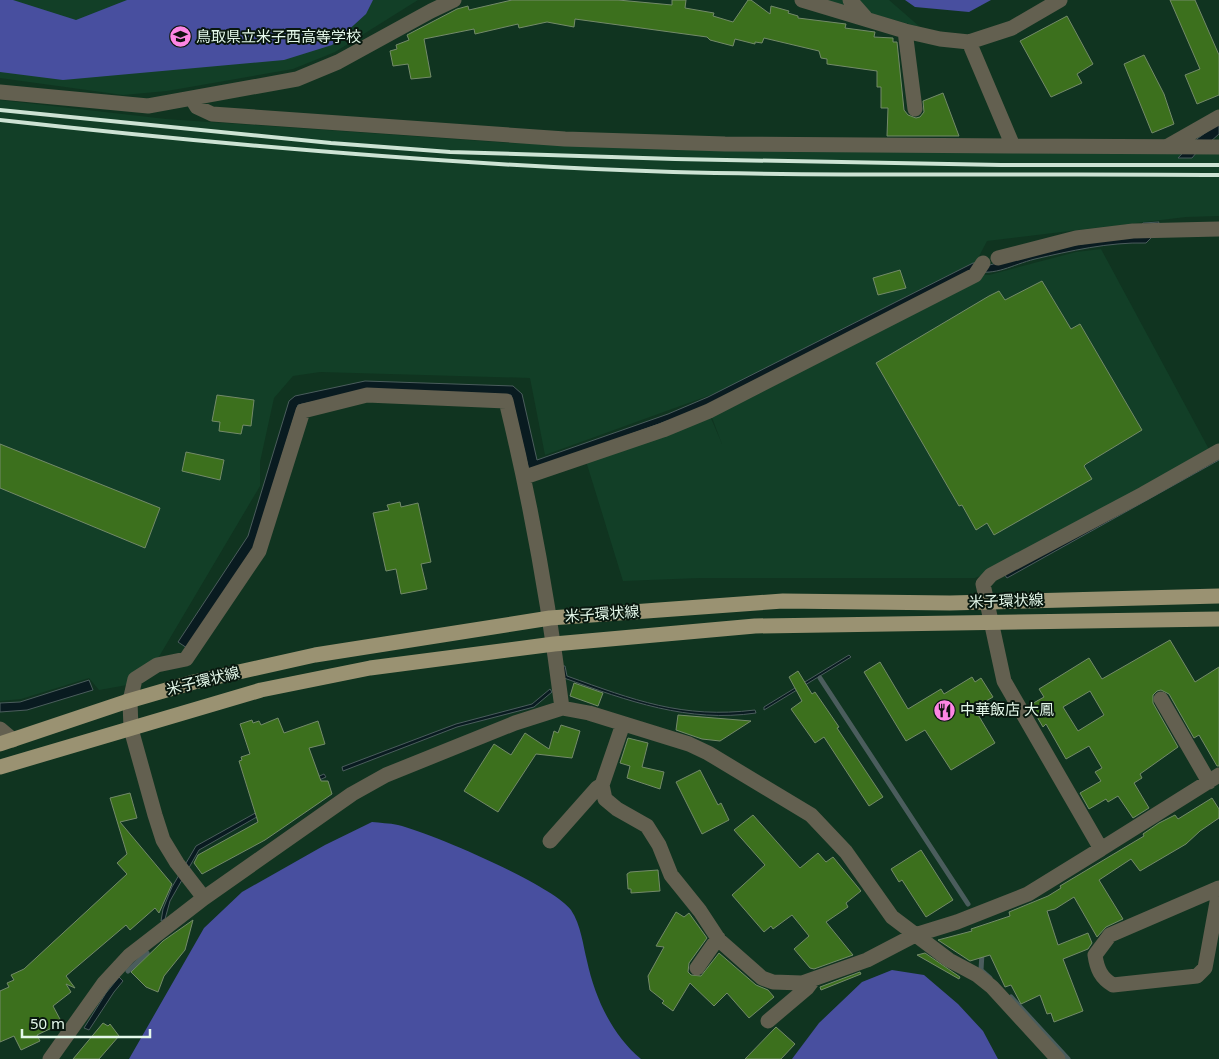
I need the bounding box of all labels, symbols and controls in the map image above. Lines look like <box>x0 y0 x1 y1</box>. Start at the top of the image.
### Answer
school or university icon: 鳥取県立米子西高等学校 <box>168 25 192 49</box>
place label: 鳥取県立米子西高等学校 <box>196 26 361 46</box>
street label: 米子環状線 <box>968 589 1044 611</box>
street label: 米子環状線 <box>564 600 640 626</box>
street label: 米子環状線 <box>164 661 242 699</box>
restaurant icon: 中華飯店 大鳳 <box>932 698 956 722</box>
place label: 中華飯店 大鳳 <box>960 699 1054 719</box>
scale bar <box>22 1006 150 1038</box>
text: 50 m <box>30 1013 65 1033</box>

